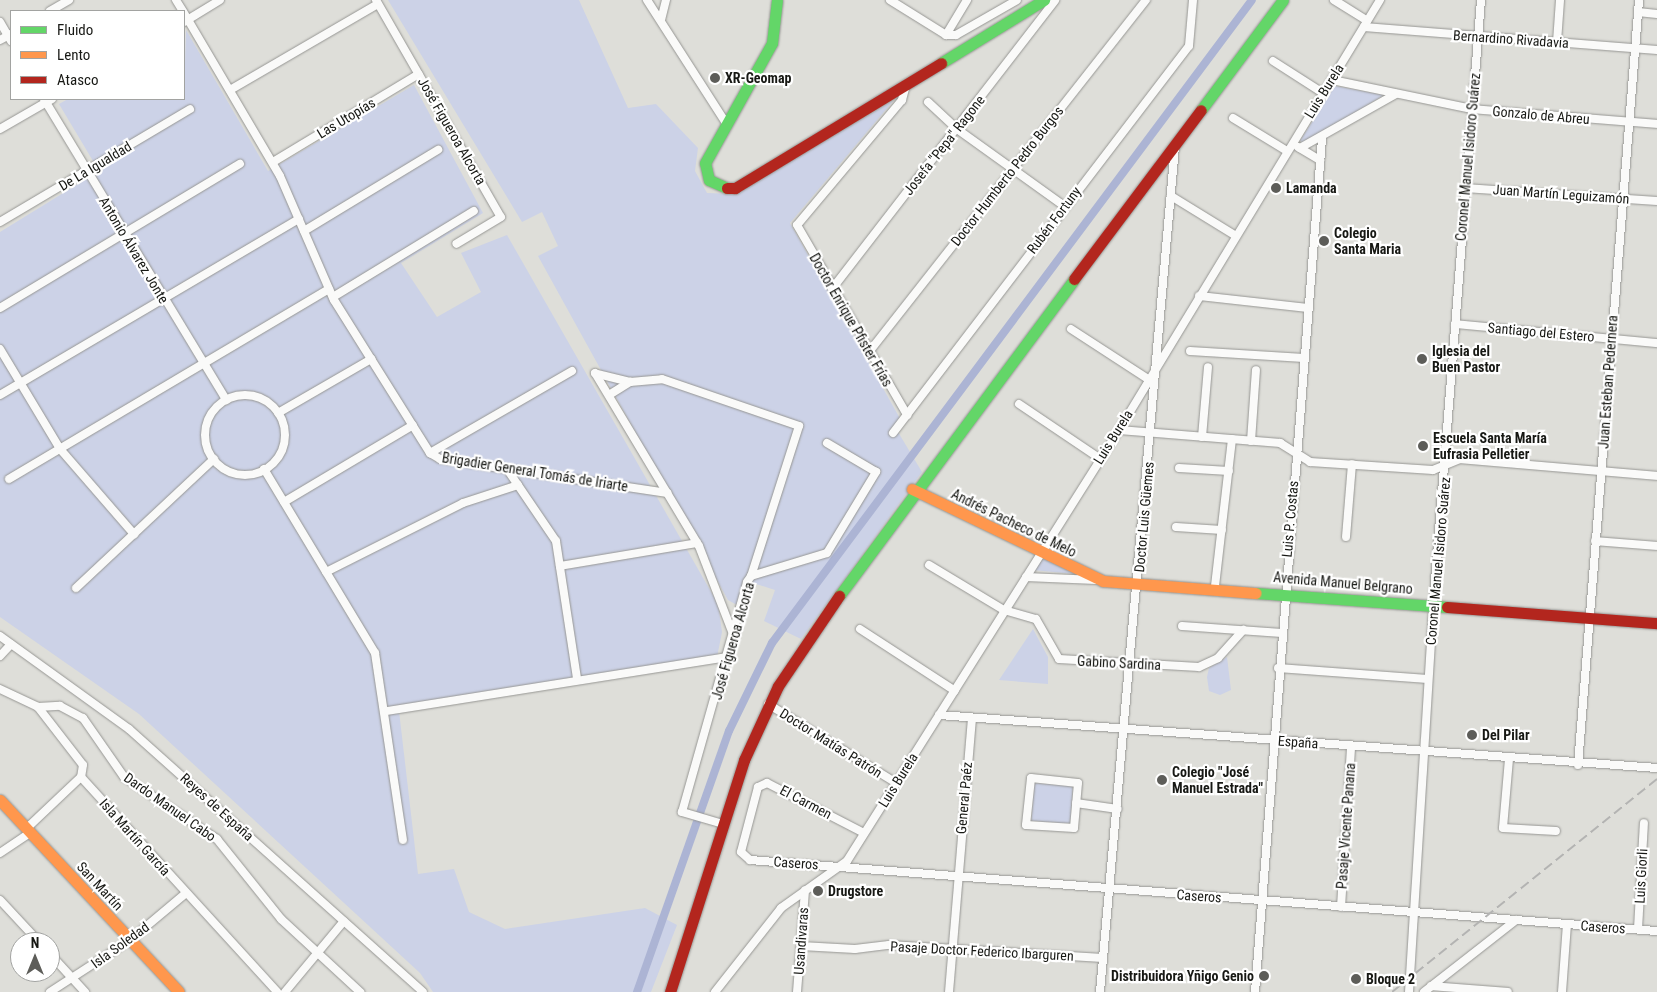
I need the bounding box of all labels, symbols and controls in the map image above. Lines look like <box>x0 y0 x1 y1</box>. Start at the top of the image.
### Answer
legend <box>10 10 185 100</box>
text: Fluido <box>57 21 93 39</box>
street label: Bernardino Rivadavia <box>1453 27 1569 51</box>
text: Lento <box>57 46 90 64</box>
street label: Luis Burela <box>1301 61 1347 121</box>
place label: XR-Geomap <box>725 70 791 86</box>
text: Atasco <box>57 71 98 89</box>
marker: XR-Geomap <box>709 72 721 84</box>
street label: Coronel Manuel Isidoro Suárez <box>1452 72 1484 242</box>
street label: José Figueroa Alcorta <box>414 74 490 188</box>
street label: Josefa "Pepa" Ragone <box>900 92 988 198</box>
street label: Las Utopías <box>314 94 378 142</box>
street label: Gonzalo de Abreu <box>1492 102 1590 128</box>
street label: Doctor Humberto Pedro Burgos <box>947 103 1067 249</box>
street label: De La Igualdad <box>56 138 134 194</box>
place label: Lamanda <box>1286 180 1337 196</box>
street label: Juan Martín Leguizamón <box>1492 181 1630 207</box>
marker: Lamanda <box>1270 182 1282 194</box>
street label: Rubén Fortuny <box>1023 183 1085 257</box>
street label: Antonio Álvarez Jonte <box>96 194 172 306</box>
place label: Colegio Santa Maria <box>1334 225 1401 258</box>
marker: Colegio Santa Maria <box>1318 235 1330 247</box>
street label: Doctor Enrique Pfister Frías <box>806 250 896 390</box>
street label: Juan Esteban Pedernera <box>1595 315 1621 449</box>
street label: Santiago del Estero <box>1487 319 1595 345</box>
place label: Iglesia del Buen Pastor <box>1432 343 1500 376</box>
marker: Iglesia del Buen Pastor <box>1416 353 1428 365</box>
street label: Luis Burela <box>1090 407 1136 467</box>
place label: Escuela Santa María Eufrasia Pelletier <box>1433 430 1547 462</box>
marker: Escuela Santa María Eufrasia Pelletier <box>1417 440 1429 452</box>
street label: Brigadier General Tomás de Iriarte <box>441 449 629 495</box>
street label: Doctor Luis Güemes <box>1131 461 1157 573</box>
street label: Coronel Manuel Isidoro Suárez <box>1422 476 1454 646</box>
street label: Luis P. Costas <box>1278 480 1302 558</box>
street label: Andrés Pacheco de Melo <box>949 485 1079 561</box>
street label: Avenida Manuel Belgrano <box>1273 569 1413 597</box>
street label: José Figueroa Alcorta <box>708 580 758 702</box>
street label: Gabino Sardina <box>1077 652 1161 674</box>
street label: Doctor Matías Patrón <box>777 705 885 781</box>
place label: Del Pilar <box>1482 727 1530 743</box>
marker: Del Pilar <box>1466 729 1478 741</box>
street label: España <box>1277 732 1319 752</box>
street label: Luis Burela <box>875 750 921 810</box>
street label: General Paéz <box>952 761 976 835</box>
street label: Pasaje Vicente Panana <box>1333 762 1359 890</box>
place label: Colegio "José Manuel Estrada" <box>1172 764 1263 796</box>
street label: Dardo Manuel Cabo <box>121 769 219 845</box>
street label: Reyes de España <box>177 770 257 844</box>
marker: Colegio "José Manuel Estrada" <box>1156 774 1168 786</box>
street label: El Carmen <box>777 781 835 823</box>
street label: Isla Martín García <box>96 795 174 879</box>
street label: Luis Giorli <box>1631 848 1651 904</box>
street label: Caseros <box>773 853 819 873</box>
street label: San Martín <box>73 858 127 914</box>
place label: Drugstore <box>828 883 883 899</box>
marker: Drugstore <box>812 885 824 897</box>
street label: Caseros <box>1176 886 1222 906</box>
street label: Usandivaras <box>790 907 812 975</box>
street label: Caseros <box>1580 917 1626 937</box>
street label: Isla Soledad <box>88 918 152 972</box>
north arrow <box>10 932 60 982</box>
text: N <box>31 935 39 951</box>
street label: Pasaje Doctor Federico Ibarguren <box>890 938 1074 964</box>
place label: Distribuidora Yñigo Genio <box>1111 968 1254 984</box>
marker: Distribuidora Yñigo Genio <box>1258 970 1270 982</box>
place label: Bloque 2 <box>1366 971 1415 987</box>
marker: Bloque 2 <box>1350 973 1362 985</box>

